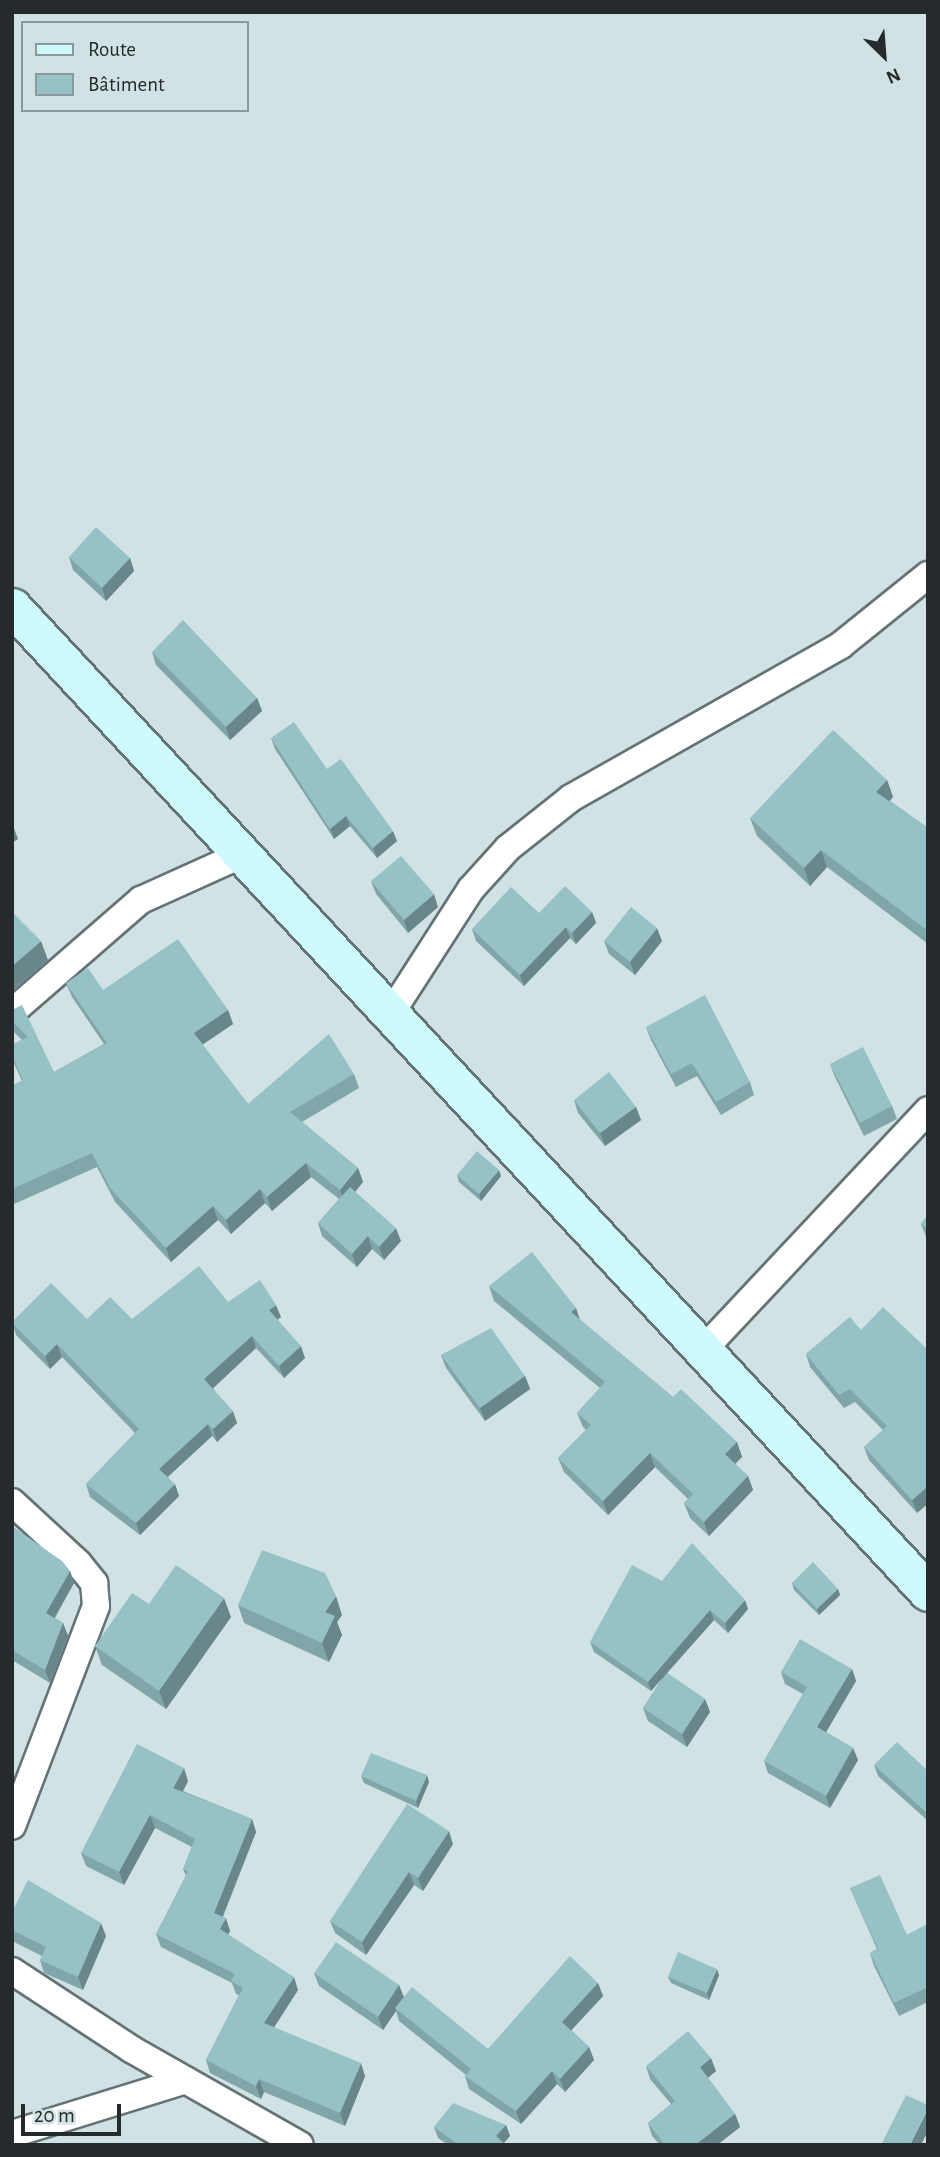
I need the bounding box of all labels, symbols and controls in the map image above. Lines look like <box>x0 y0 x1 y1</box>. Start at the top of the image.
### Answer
legend <box>21 21 248 112</box>
north arrow <box>849 21 919 91</box>
text: Route <box>88 39 136 60</box>
text: N <box>883 64 903 87</box>
text: Bâtiment <box>88 74 165 95</box>
scale bar <box>24 2090 124 2134</box>
text: 20 m <box>34 2105 75 2126</box>

